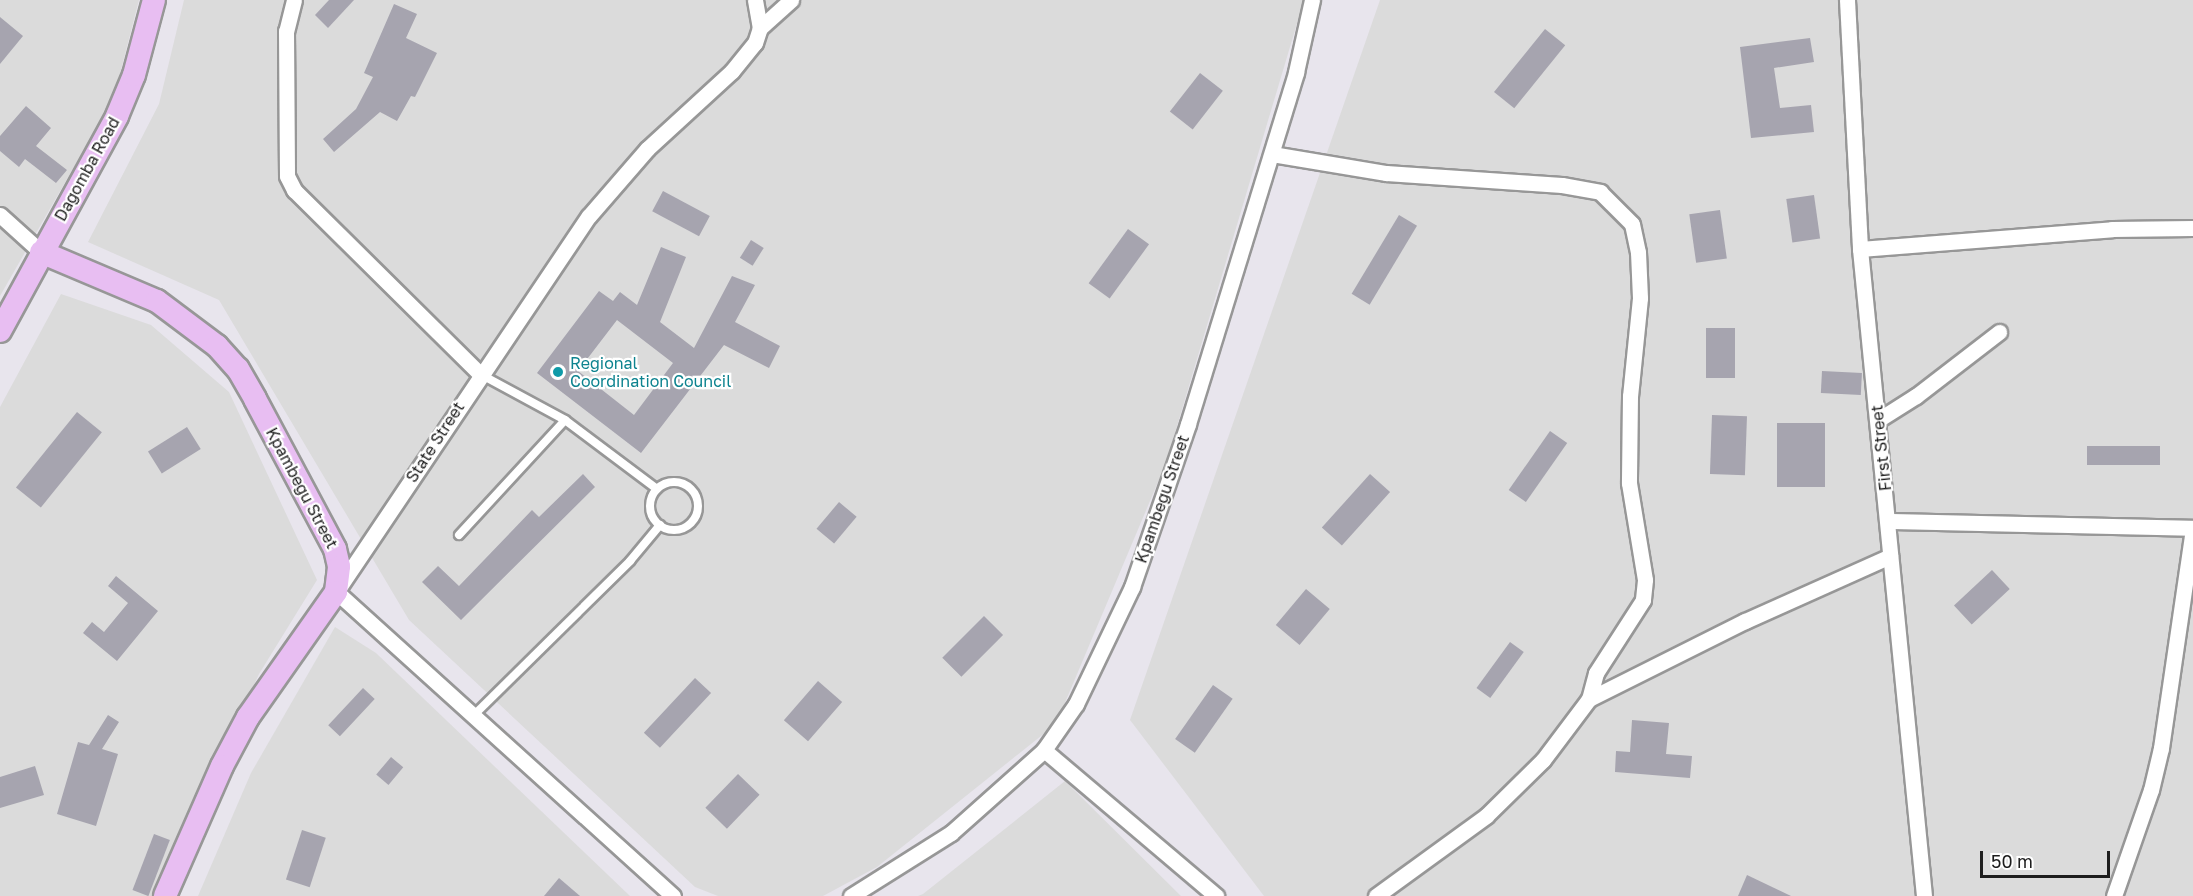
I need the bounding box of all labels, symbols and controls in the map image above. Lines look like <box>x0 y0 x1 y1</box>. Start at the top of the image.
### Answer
street label: Dagomba Road <box>51 114 123 224</box>
place label: Regional Coordination Council <box>570 353 731 391</box>
marker: Regional Coordination Council <box>551 365 565 379</box>
street label: State Street <box>402 398 468 486</box>
street label: First Street <box>1867 404 1895 492</box>
street label: Kpambegu Street <box>262 424 342 552</box>
street label: Kpambegu Street <box>1131 432 1193 566</box>
scale bar <box>1983 839 2114 877</box>
text: 50 m <box>1991 850 2033 872</box>

